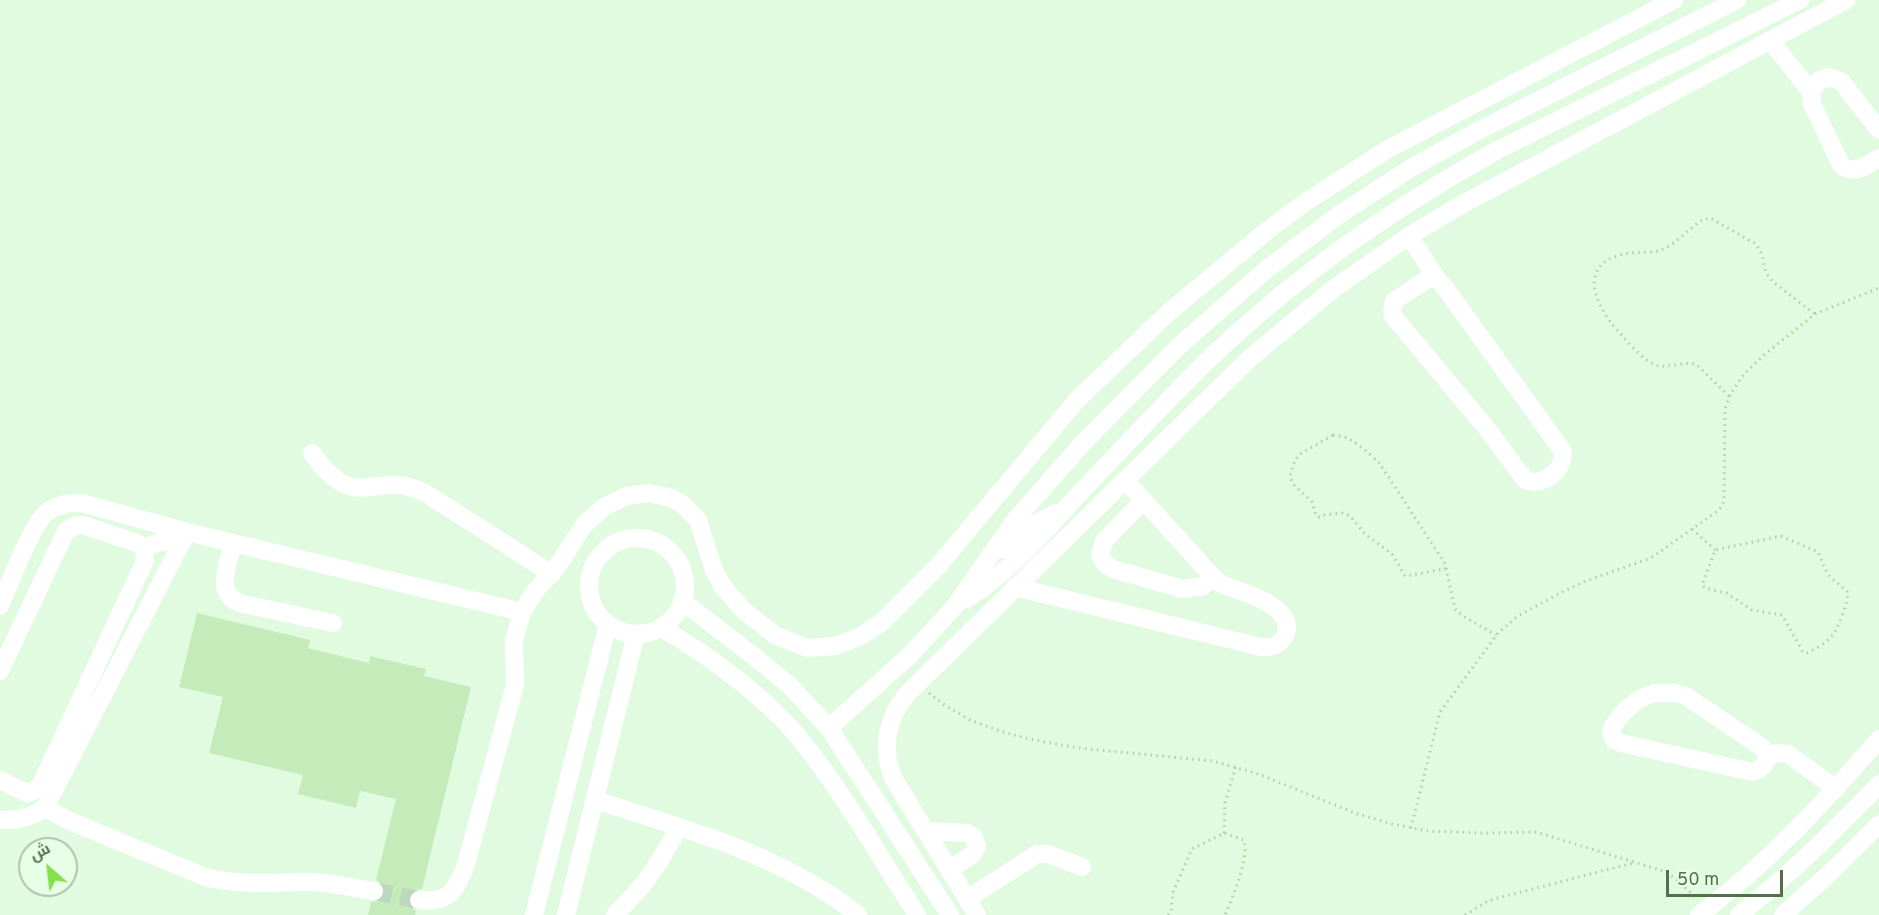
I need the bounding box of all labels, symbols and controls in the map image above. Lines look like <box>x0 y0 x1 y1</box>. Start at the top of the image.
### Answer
north arrow <box>18 837 78 897</box>
text: ش <box>27 839 54 867</box>
scale bar <box>1669 858 1786 896</box>
text: 50 m <box>1677 869 1719 892</box>

